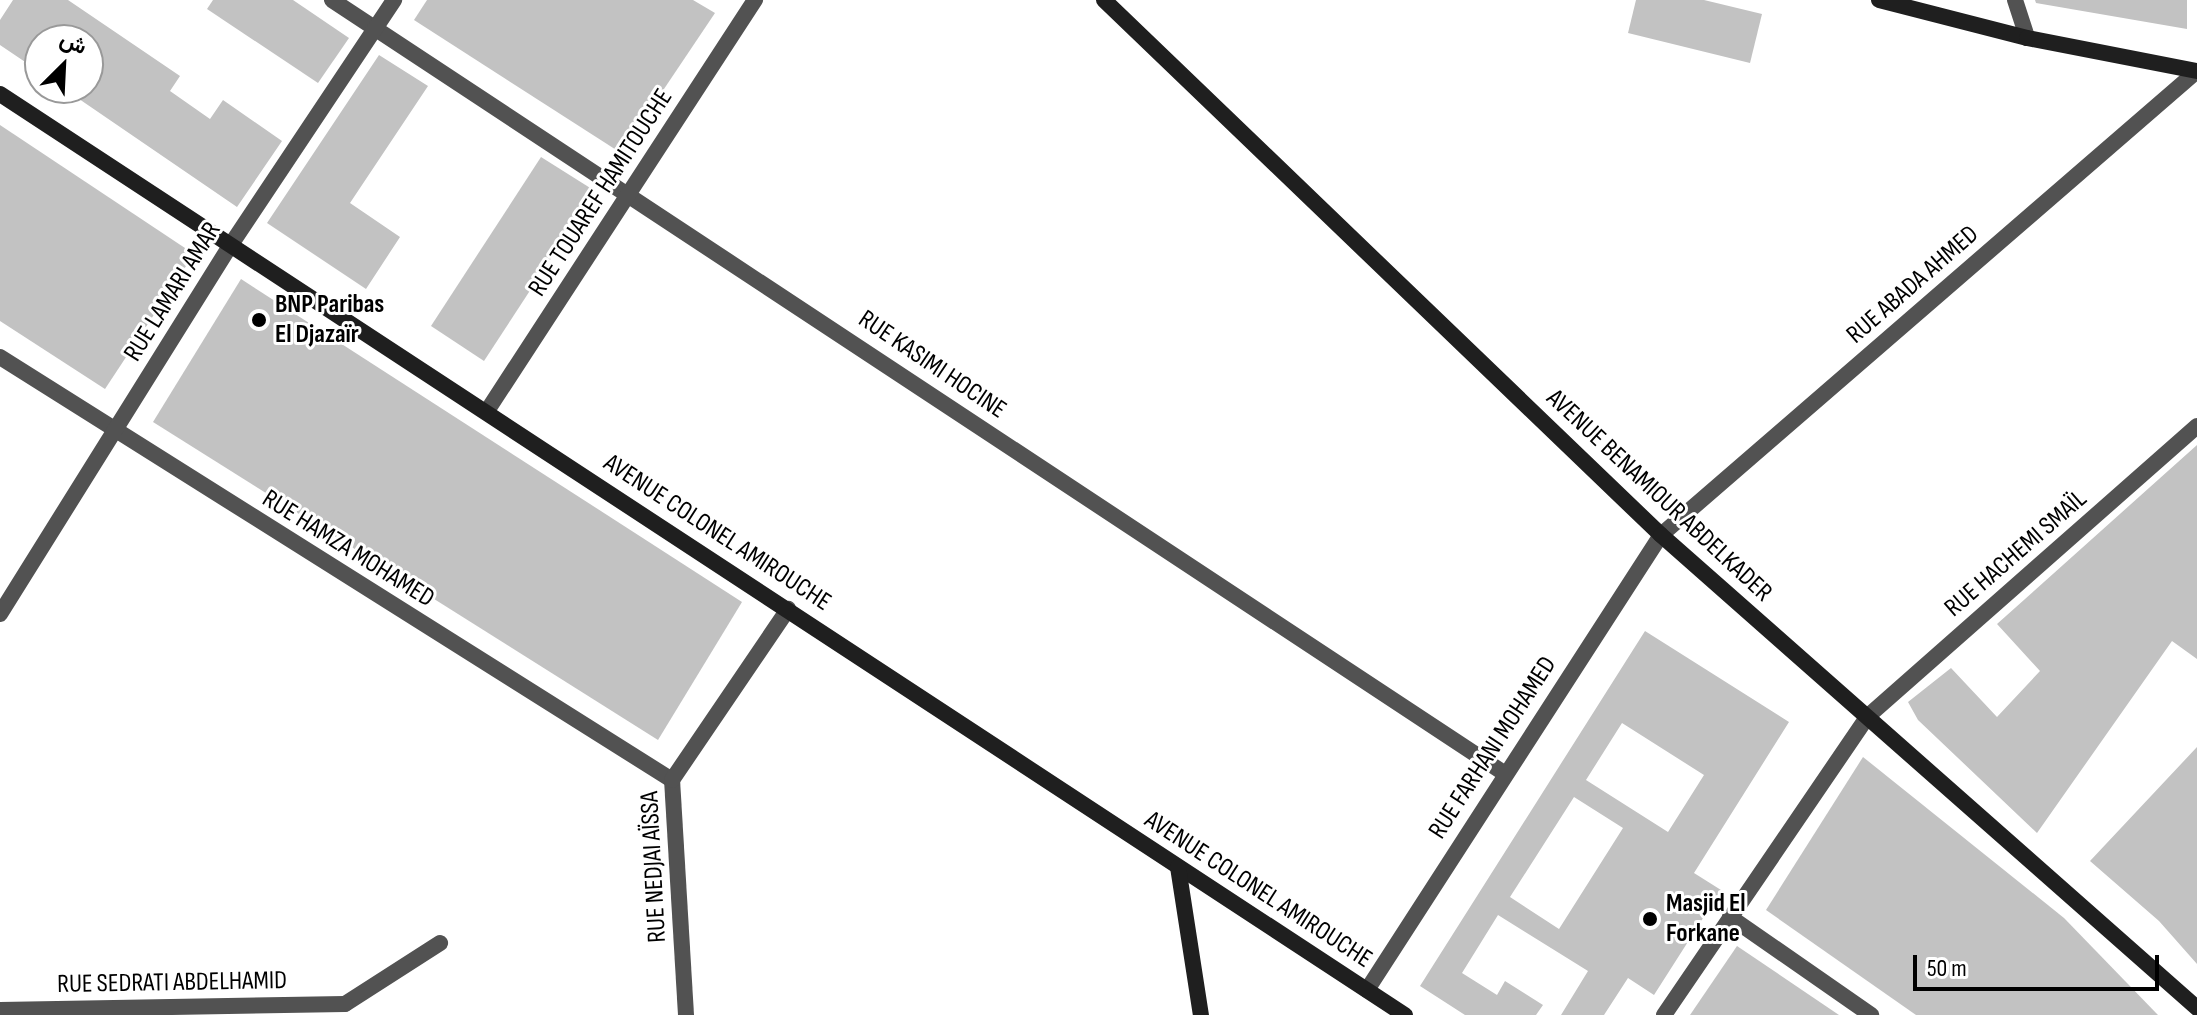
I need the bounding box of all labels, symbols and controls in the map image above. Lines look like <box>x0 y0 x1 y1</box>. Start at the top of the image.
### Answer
north arrow <box>24 24 104 104</box>
text: ش <box>56 26 91 61</box>
street label: RUE TOUAREF HAMITOUCHE <box>522 84 680 302</box>
street label: RUE LAMARI AMAR <box>118 217 228 367</box>
street label: RUE ABADA AHMED <box>1841 219 1985 351</box>
place label: BNP Paribas El Djazaïr <box>275 289 384 350</box>
street label: RUE KASIMI HOCINE <box>852 304 1012 426</box>
marker: BNP Paribas El Djazaïr <box>250 311 268 329</box>
street label: AVENUE BENAMIOUR ABDELKADER <box>1540 383 1778 609</box>
street label: AVENUE COLONEL AMIROUCHE <box>598 448 836 618</box>
street label: RUE HAMZA MOHAMED <box>256 484 440 614</box>
street label: RUE HACHEMI SMAÏL <box>1939 484 2093 624</box>
street label: RUE FARHANI MOHAMED <box>1422 651 1564 845</box>
street label: RUE NEDJAI AÏSSA <box>634 791 674 943</box>
street label: AVENUE COLONEL AMIROUCHE <box>1139 805 1377 975</box>
place label: Masjid El Forkane <box>1666 888 1745 950</box>
marker: Masjid El Forkane <box>1641 910 1659 928</box>
scale bar <box>1917 939 2163 989</box>
text: 50 m <box>1927 954 1967 983</box>
street label: RUE SEDRATI ABDELHAMID <box>57 965 287 1001</box>

